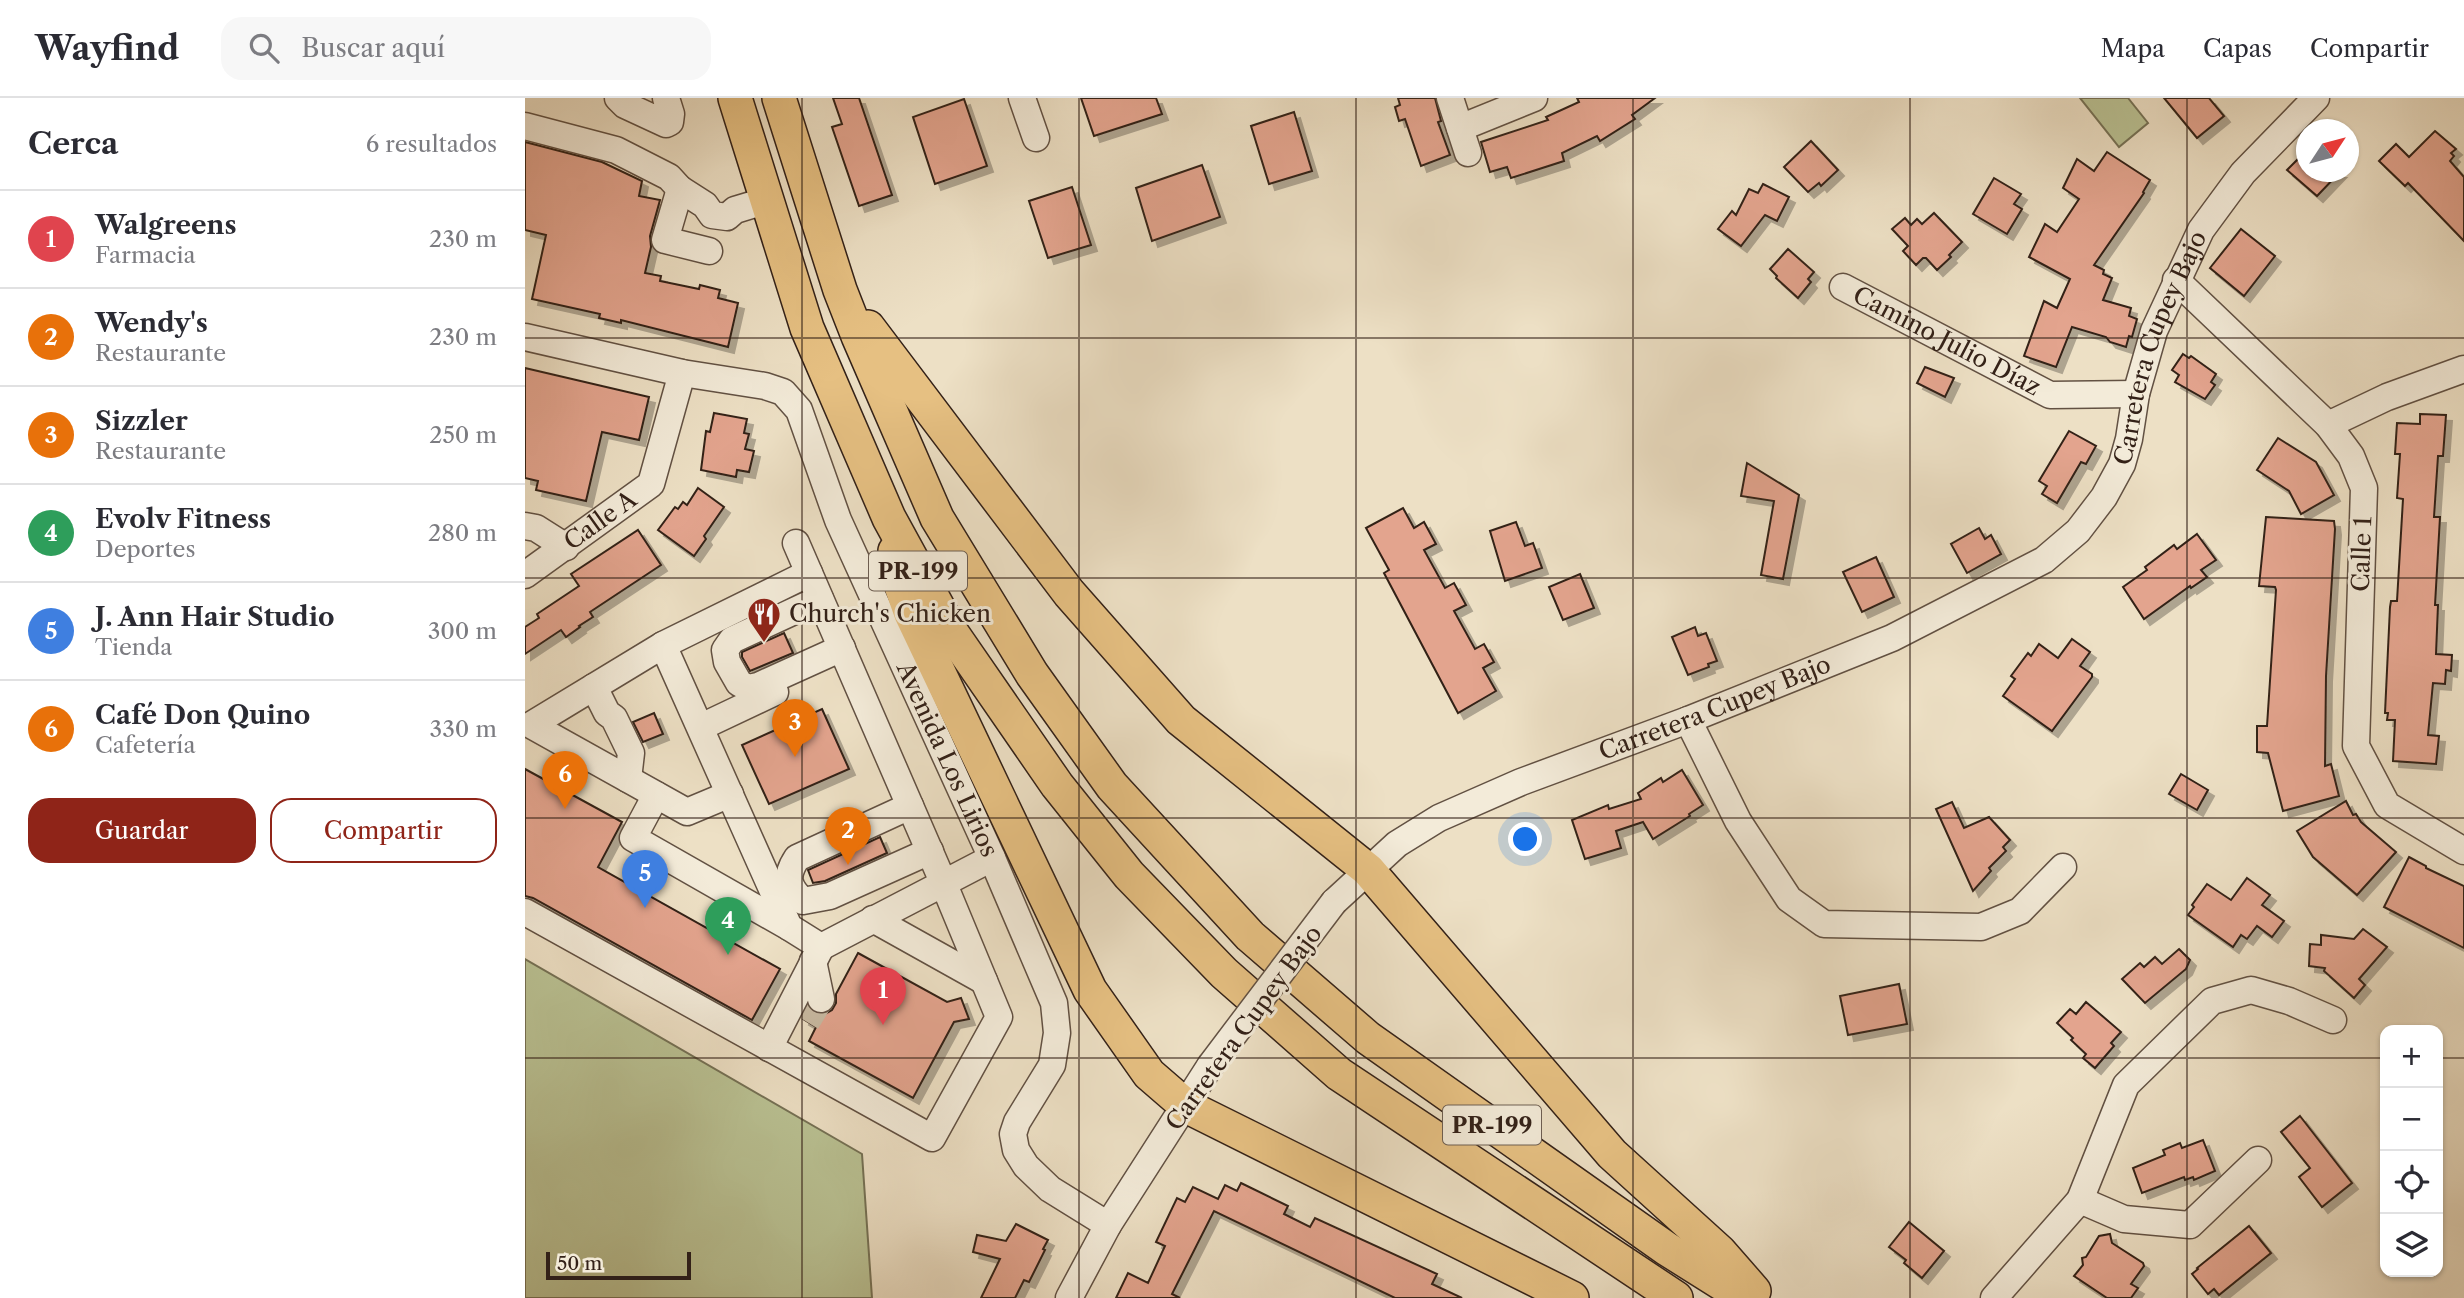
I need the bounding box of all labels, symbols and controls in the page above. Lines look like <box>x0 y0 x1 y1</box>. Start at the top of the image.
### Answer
search box <box>221 17 711 80</box>
text: Wayfind <box>35 28 179 69</box>
icon: search <box>245 29 283 67</box>
text: Buscar aquí <box>301 32 445 64</box>
text: Mapa <box>2101 34 2165 63</box>
text: Capas <box>2203 34 2272 63</box>
text: Compartir <box>2310 34 2429 63</box>
north arrow <box>2296 119 2359 182</box>
text: Cerca <box>28 125 118 162</box>
text: 6 resultados <box>366 130 497 158</box>
text: Walgreens <box>95 209 236 241</box>
text: 1 <box>46 225 56 253</box>
text: 230 m <box>429 225 497 253</box>
street label: Carretera Cupey Bajo <box>2107 226 2213 468</box>
text: Farmacia <box>95 241 196 269</box>
street label: Camino Julio Díaz <box>1848 280 2046 402</box>
text: Wendy's <box>95 307 208 339</box>
text: 2 <box>44 323 58 351</box>
text: 230 m <box>429 323 497 351</box>
text: Restaurante <box>95 339 226 367</box>
text: Sizzler <box>95 405 188 437</box>
text: 3 <box>45 421 58 449</box>
text: 250 m <box>429 421 497 449</box>
text: Restaurante <box>95 437 226 465</box>
street label: Calle A <box>558 484 643 556</box>
text: Evolv Fitness <box>95 503 271 535</box>
street label: Calle 1 <box>2346 516 2377 592</box>
text: 4 <box>44 519 58 547</box>
text: 280 m <box>428 519 497 547</box>
text: Deportes <box>95 535 196 563</box>
road number: PR-199 <box>869 551 967 590</box>
restaurant icon: Church's Chicken <box>745 595 783 644</box>
place label: Church's Chicken <box>789 599 991 628</box>
text: J. Ann Hair Studio <box>95 601 334 633</box>
text: 5 <box>45 617 57 645</box>
text: 300 m <box>428 617 497 645</box>
text: Tienda <box>95 633 172 661</box>
street label: Carretera Cupey Bajo <box>1595 649 1835 766</box>
street label: Avenida Los Lirios <box>890 656 1004 861</box>
text: Café Don Quino <box>95 699 310 731</box>
pin: 3 <box>772 699 818 757</box>
text: 6 <box>44 715 58 743</box>
text: 330 m <box>430 715 497 743</box>
text: Cafetería <box>95 731 196 759</box>
pin: 6 <box>542 751 588 809</box>
button: Guardar <box>28 798 256 863</box>
button: Compartir <box>270 798 497 863</box>
pin: 2 <box>825 807 871 865</box>
your location <box>1508 822 1542 856</box>
pin: 5 <box>622 850 668 908</box>
pin: 4 <box>705 897 751 955</box>
street label: Carretera Cupey Bajo <box>1160 920 1328 1136</box>
pin: 1 <box>860 967 906 1025</box>
map controls <box>2380 1025 2443 1277</box>
button: + <box>2380 1025 2443 1088</box>
button: − <box>2380 1088 2443 1151</box>
road number: PR-199 <box>1443 1106 1541 1144</box>
button: locate <box>2380 1151 2443 1214</box>
button: layers <box>2380 1214 2443 1277</box>
scale bar <box>546 1249 691 1281</box>
text: 50 m <box>557 1252 602 1275</box>

